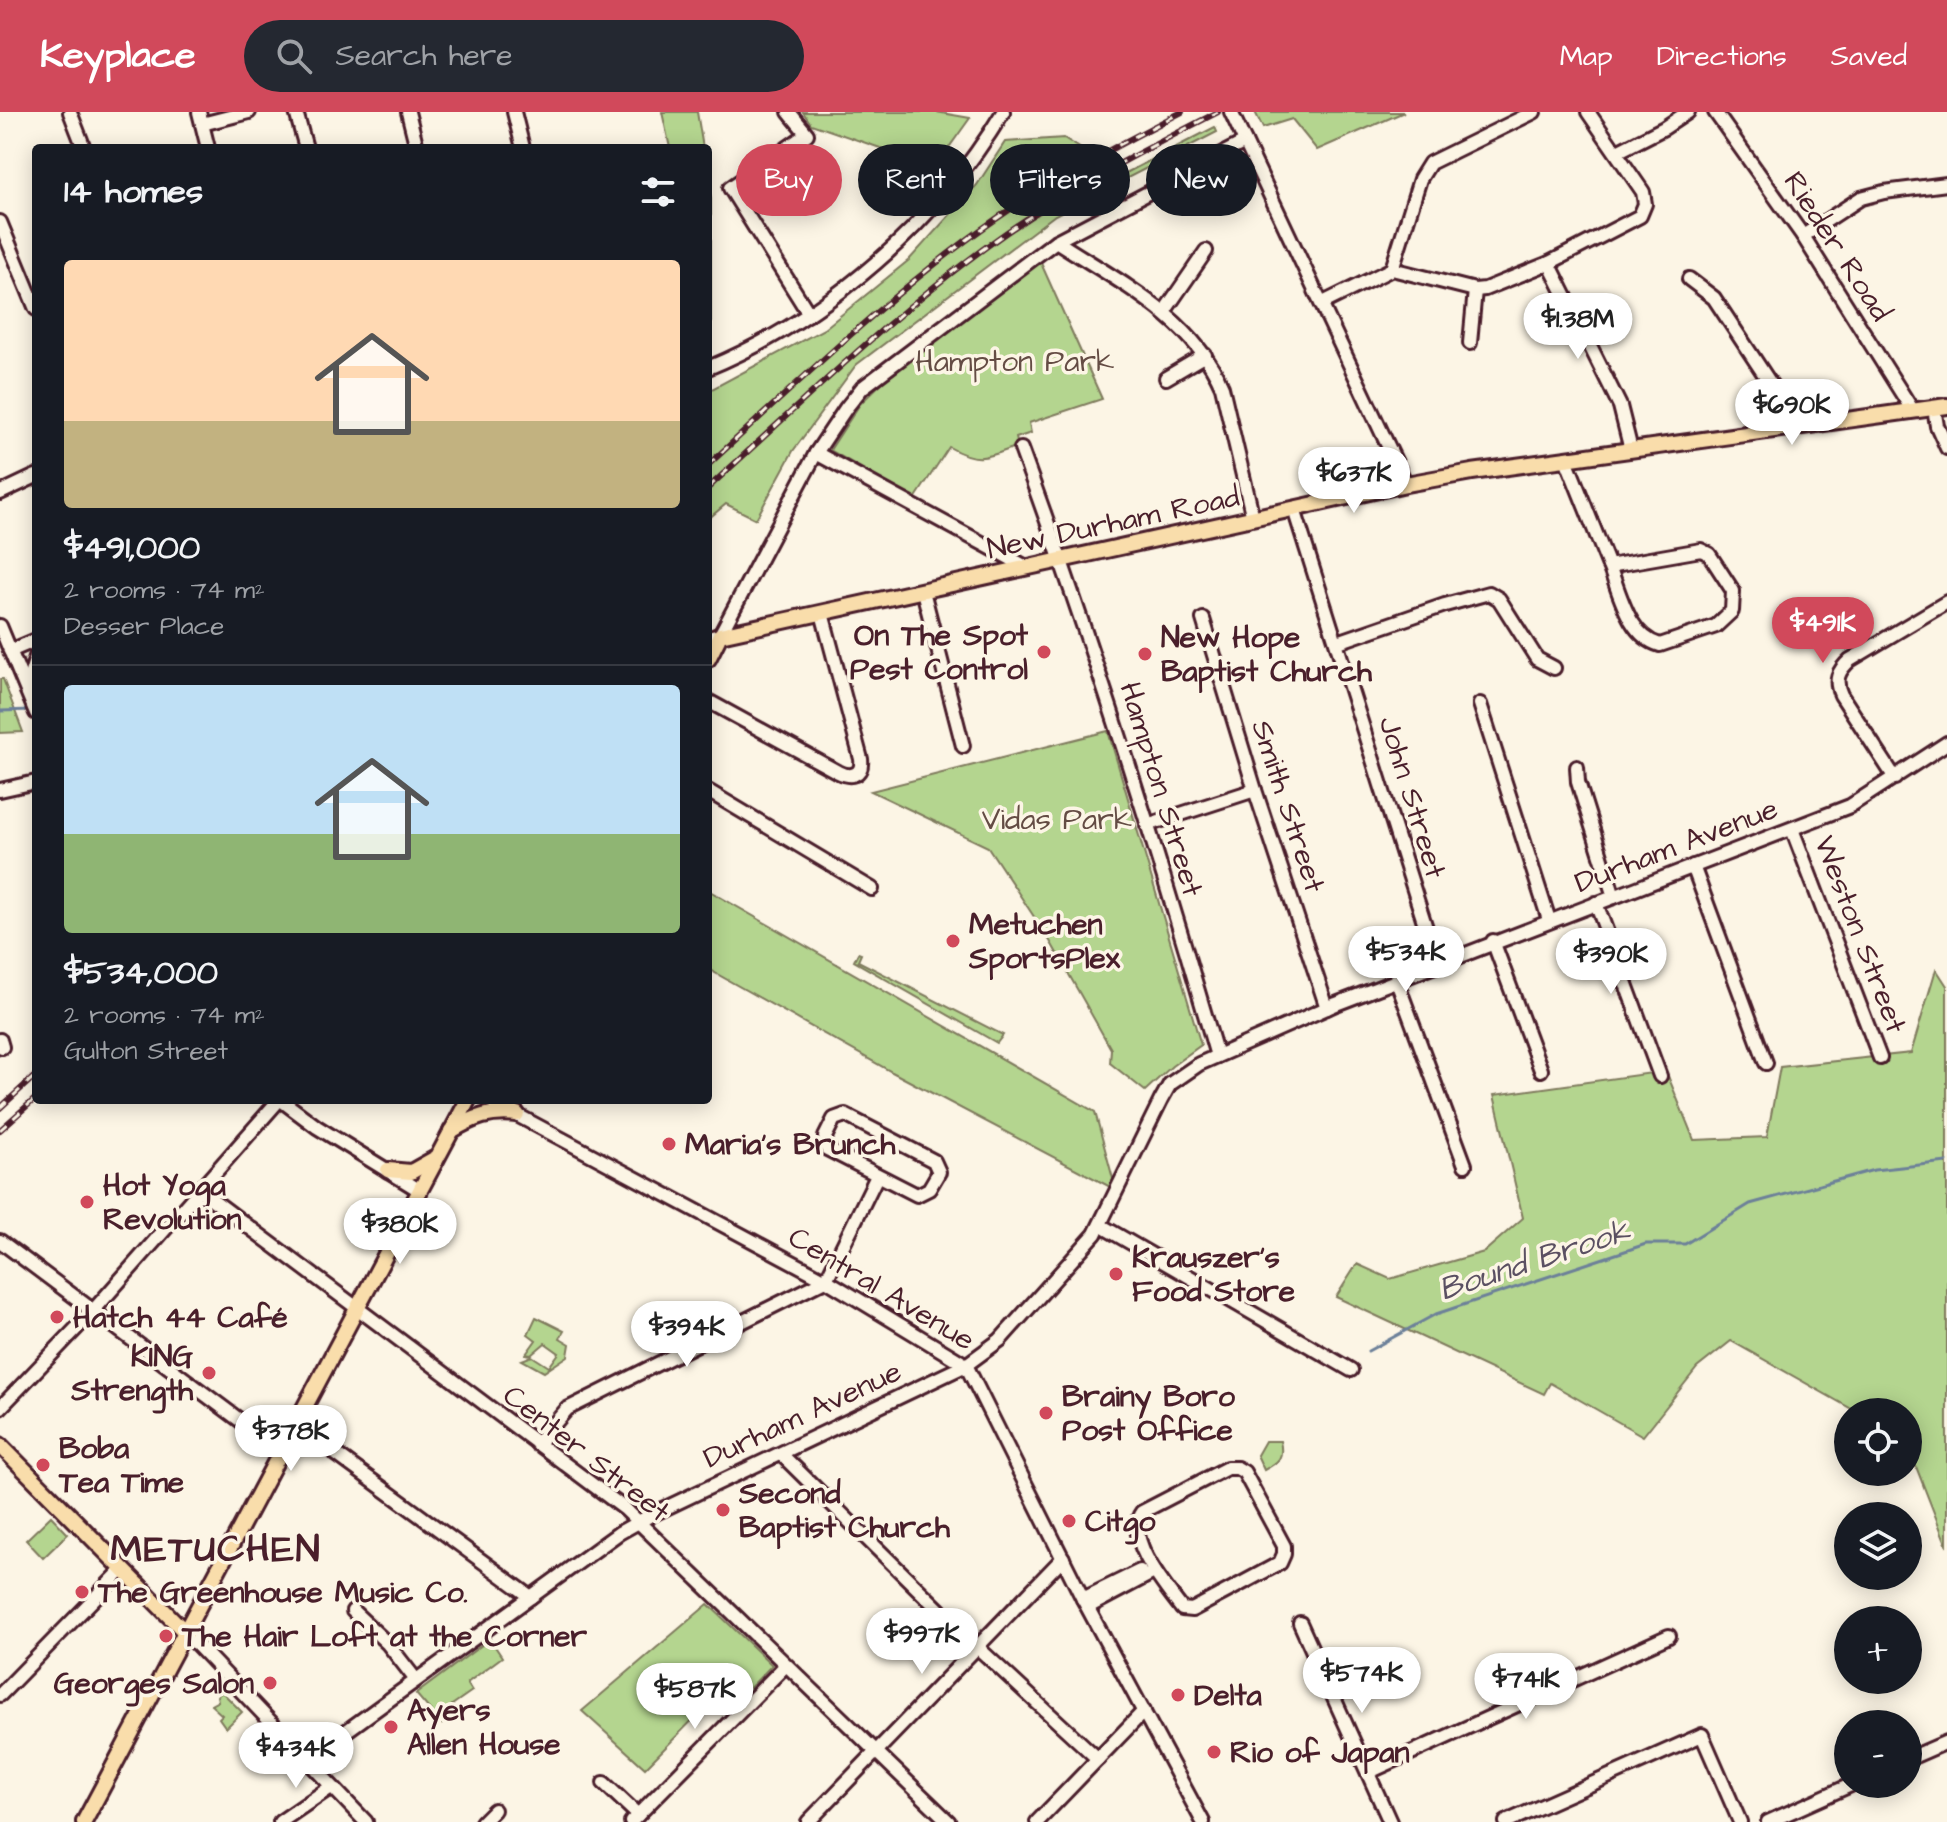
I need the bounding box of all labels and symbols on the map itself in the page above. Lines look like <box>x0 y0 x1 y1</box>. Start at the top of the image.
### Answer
street label: Rieder Road <box>1773 163 1901 330</box>
pin: $1.38M <box>1513 293 1643 361</box>
park label: Hampton Park <box>916 341 1114 383</box>
pin: $690K <box>1736 379 1848 447</box>
pin: $637K <box>1298 447 1410 515</box>
street label: New Durham Road <box>983 476 1243 570</box>
pin: $491K <box>1767 597 1879 665</box>
place label: On The Spot Pest Control <box>850 615 1029 691</box>
place label: New Hope Baptist Church <box>1161 617 1373 694</box>
marker: On The Spot Pest Control <box>1035 643 1053 661</box>
marker: New Hope Baptist Church <box>1136 645 1154 663</box>
street label: Hampton Street <box>1109 677 1214 902</box>
street label: John Street <box>1368 711 1457 883</box>
street label: Smith Street <box>1240 715 1336 898</box>
street label: Durham Avenue <box>1569 788 1784 904</box>
park label: Vidas Park <box>982 799 1132 841</box>
street label: Weston Street <box>1803 830 1917 1039</box>
place label: Metuchen SportsPlex <box>968 904 1121 981</box>
pin: $534K <box>1350 926 1462 994</box>
pin: $390K <box>1555 928 1667 996</box>
marker: Metuchen SportsPlex <box>944 932 962 950</box>
place label: Maria's Brunch <box>685 1124 896 1166</box>
marker: Maria's Brunch <box>660 1135 678 1153</box>
place label: Hot Yoga Revolution <box>103 1165 242 1241</box>
marker: Hot Yoga Revolution <box>78 1193 96 1211</box>
pin: $380K <box>344 1198 456 1266</box>
water label: Bound Brook <box>1433 1208 1637 1312</box>
street label: Central Avenue <box>780 1217 983 1361</box>
place label: Krauszer's Food Store <box>1132 1237 1295 1313</box>
marker: Krauszer's Food Store <box>1107 1265 1125 1283</box>
place label: Hatch 44 Café <box>73 1297 288 1339</box>
pin: $394K <box>631 1301 743 1369</box>
marker: Hatch 44 Café <box>48 1308 66 1326</box>
place label: KING Strength <box>70 1336 194 1414</box>
street label: Durham Avenue <box>696 1351 908 1479</box>
marker: KING Strength <box>200 1364 218 1382</box>
street label: Center Street <box>494 1375 679 1533</box>
place label: Brainy Boro Post Office <box>1062 1376 1235 1452</box>
marker: Brainy Boro Post Office <box>1037 1404 1055 1422</box>
pin: $378K <box>235 1405 347 1473</box>
place label: Boba Tea Time <box>58 1428 184 1504</box>
marker: Boba Tea Time <box>34 1456 52 1474</box>
place label: Second Baptist Church <box>738 1473 951 1550</box>
marker: Second Baptist Church <box>714 1501 732 1519</box>
place label: Citgo <box>1085 1501 1155 1545</box>
marker: Citgo <box>1060 1512 1078 1530</box>
district label: METUCHEN <box>110 1524 322 1576</box>
place label: The Greenhouse Music Co. <box>97 1572 468 1614</box>
marker: The Greenhouse Music Co. <box>73 1583 91 1601</box>
pin: $997K <box>866 1608 978 1676</box>
place label: The Hair Loft at the Corner <box>181 1616 587 1658</box>
marker: The Hair Loft at the Corner <box>157 1627 175 1645</box>
pin: $574K <box>1306 1647 1418 1715</box>
pin: $741K <box>1470 1653 1582 1721</box>
place label: Georges Salon <box>54 1663 254 1707</box>
pin: $587K <box>639 1663 751 1731</box>
marker: Georges Salon <box>261 1674 279 1692</box>
place label: Delta <box>1194 1675 1263 1717</box>
marker: Delta <box>1169 1686 1187 1704</box>
place label: Ayers Allen House <box>407 1690 560 1766</box>
marker: Ayers Allen House <box>382 1718 400 1736</box>
pin: $434K <box>240 1722 352 1790</box>
place label: Rio of Japan <box>1230 1732 1410 1775</box>
marker: Rio of Japan <box>1205 1743 1223 1761</box>

